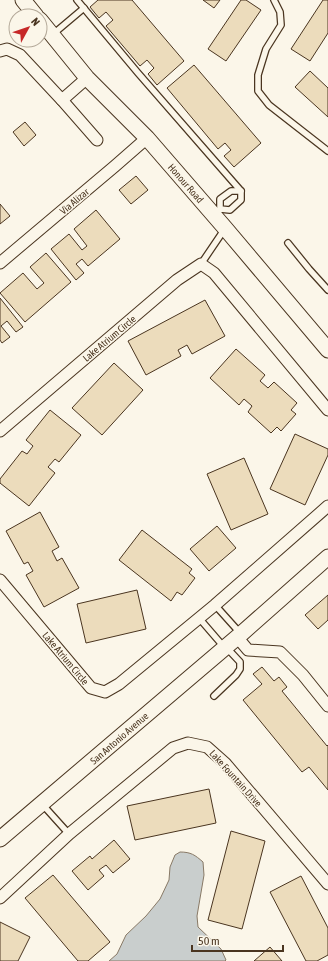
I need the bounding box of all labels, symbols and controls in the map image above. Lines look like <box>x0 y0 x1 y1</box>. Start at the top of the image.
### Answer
north arrow <box>8 8 48 48</box>
text: N <box>29 15 42 28</box>
street label: Honour Road <box>166 161 206 205</box>
street label: Via Alizar <box>58 185 92 217</box>
street label: Lake Atrium Circle <box>81 313 138 364</box>
street label: Lake Atrium Circle <box>40 630 91 687</box>
street label: San Antonio Avenue <box>88 710 151 767</box>
street label: Lake Fountain Drive <box>207 748 264 809</box>
scale bar <box>192 927 283 953</box>
text: 50 m <box>198 934 220 948</box>

